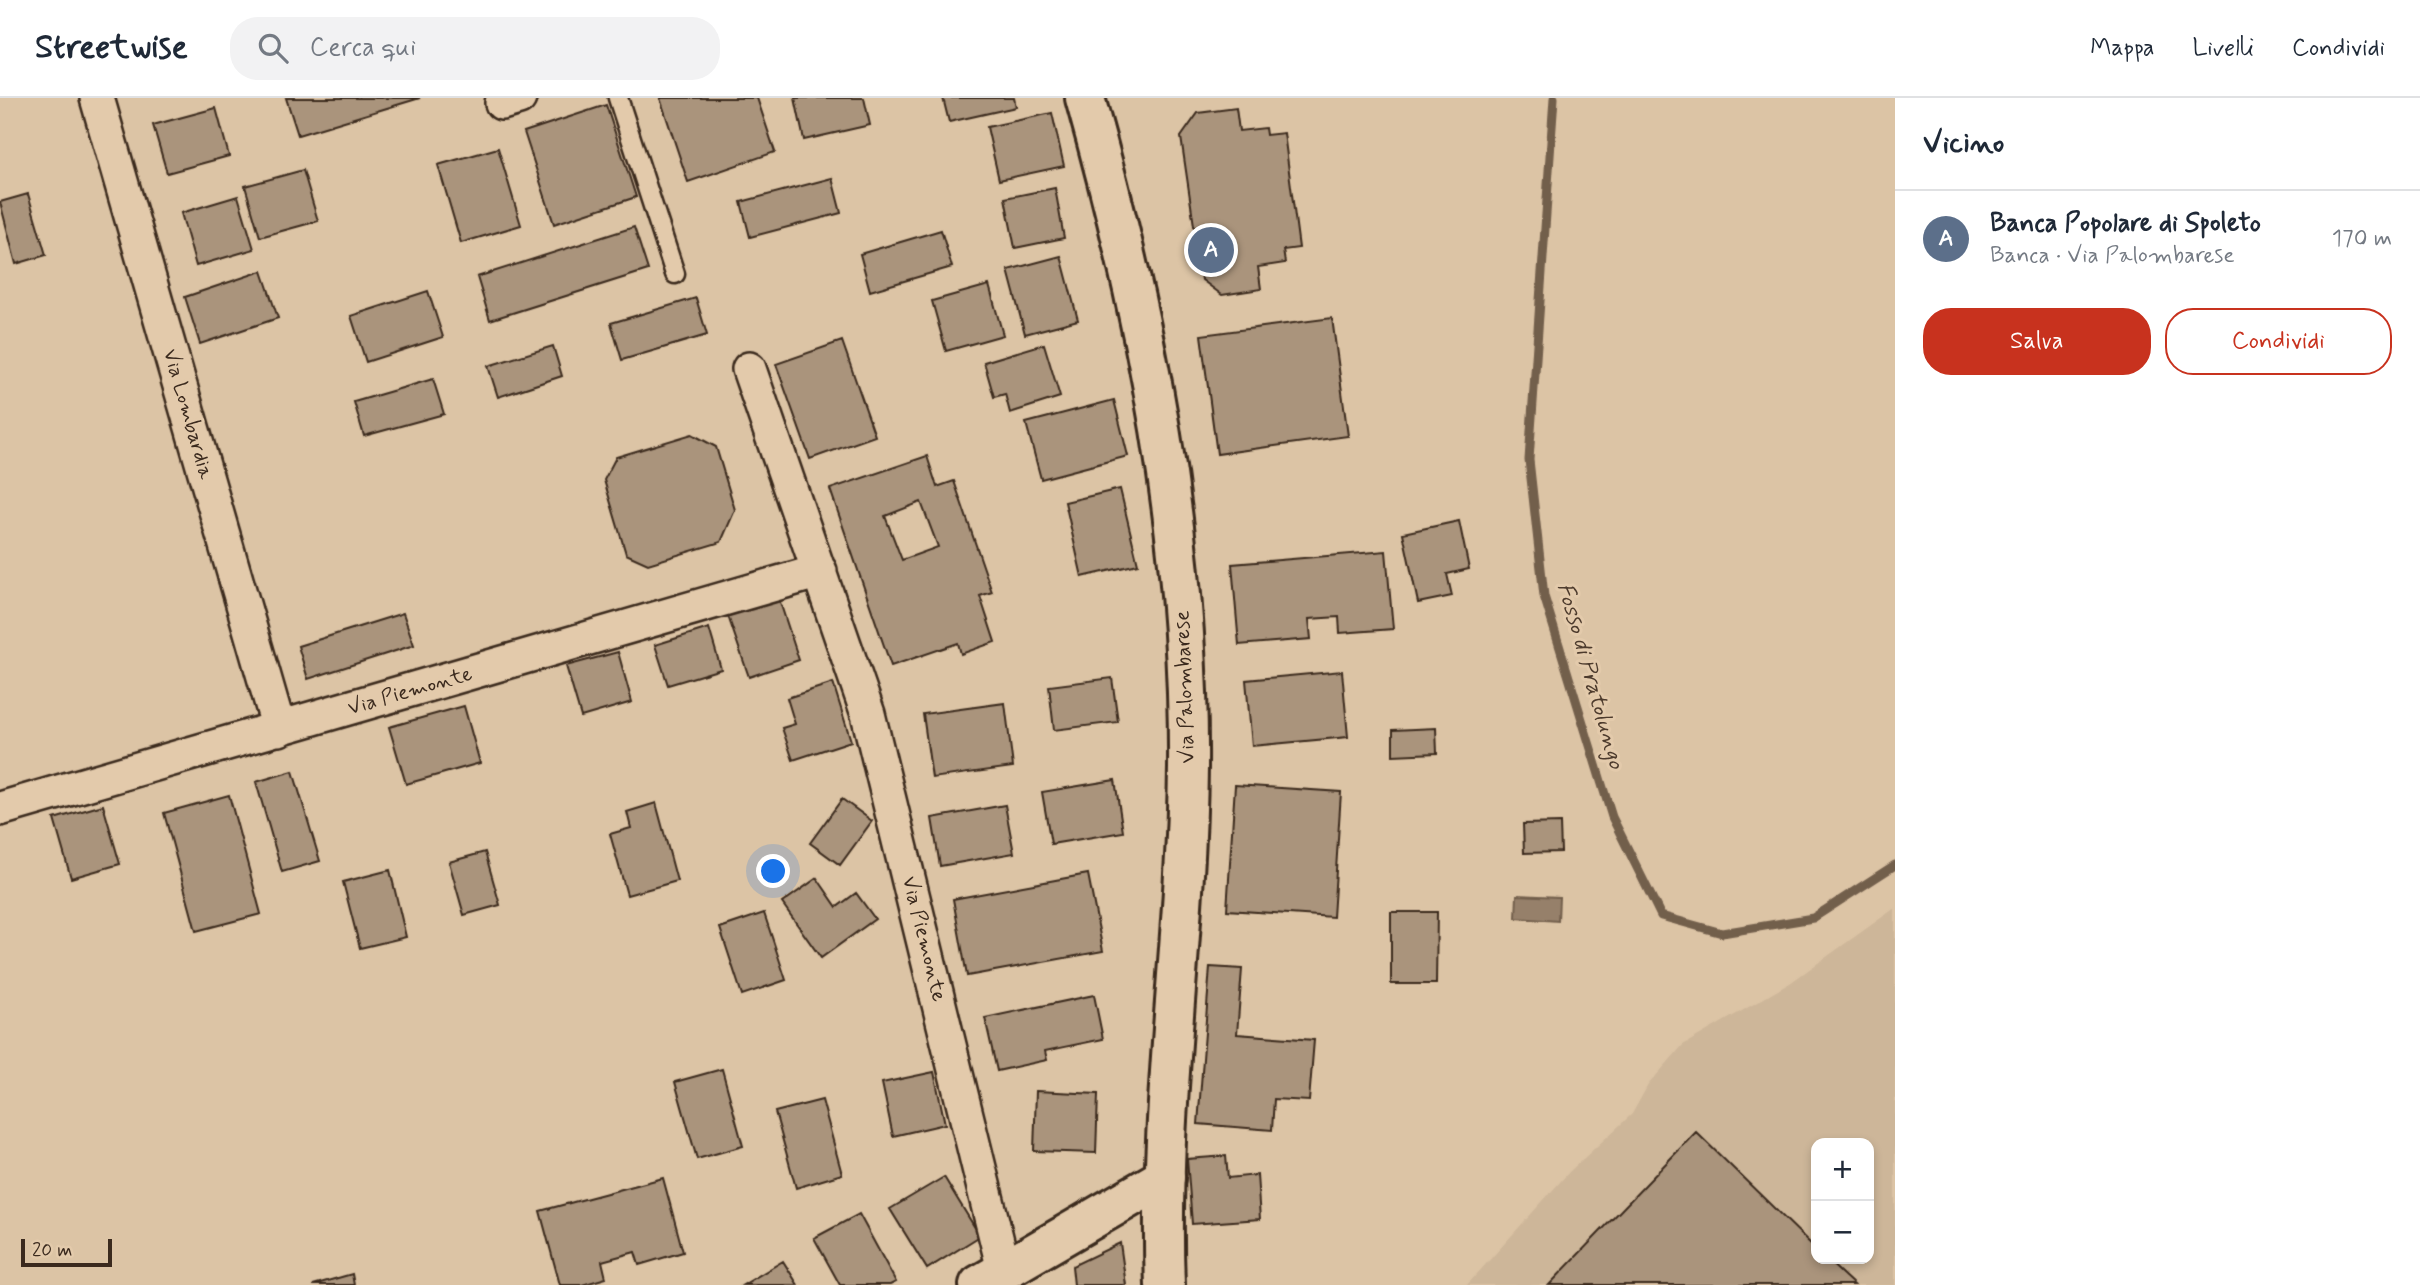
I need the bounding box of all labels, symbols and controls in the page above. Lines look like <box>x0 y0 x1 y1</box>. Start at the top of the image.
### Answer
search box <box>230 17 720 80</box>
text: Streetwise <box>35 26 188 70</box>
icon: search <box>254 29 292 67</box>
text: Cerca qui <box>310 31 416 65</box>
text: Mappa <box>2090 33 2154 64</box>
text: Livelli <box>2192 33 2254 64</box>
text: Condividi <box>2292 33 2385 64</box>
text: Vicino <box>1923 124 2004 163</box>
text: Banca Popolare di Spoleto <box>1990 207 2261 241</box>
pin: A <box>1188 224 1234 276</box>
text: A <box>1938 224 1954 254</box>
text: 170 m <box>2332 224 2392 254</box>
text: Banca · Via Palombarese <box>1990 241 2235 271</box>
button: Salva <box>1923 308 2151 375</box>
button: Condividi <box>2165 308 2392 375</box>
street label: Via Lombardia <box>156 346 220 483</box>
water label: Fosso di Pratolungo <box>1549 580 1631 774</box>
street label: Via Palombarese <box>1168 610 1202 764</box>
street label: Via Piemonte <box>345 660 476 722</box>
your location <box>756 854 790 888</box>
street label: Via Piemonte <box>895 873 953 1005</box>
map controls <box>1811 1138 1874 1264</box>
button: + <box>1811 1138 1874 1201</box>
button: − <box>1811 1201 1874 1264</box>
scale bar <box>21 1236 112 1268</box>
text: 20 m <box>32 1238 72 1263</box>

